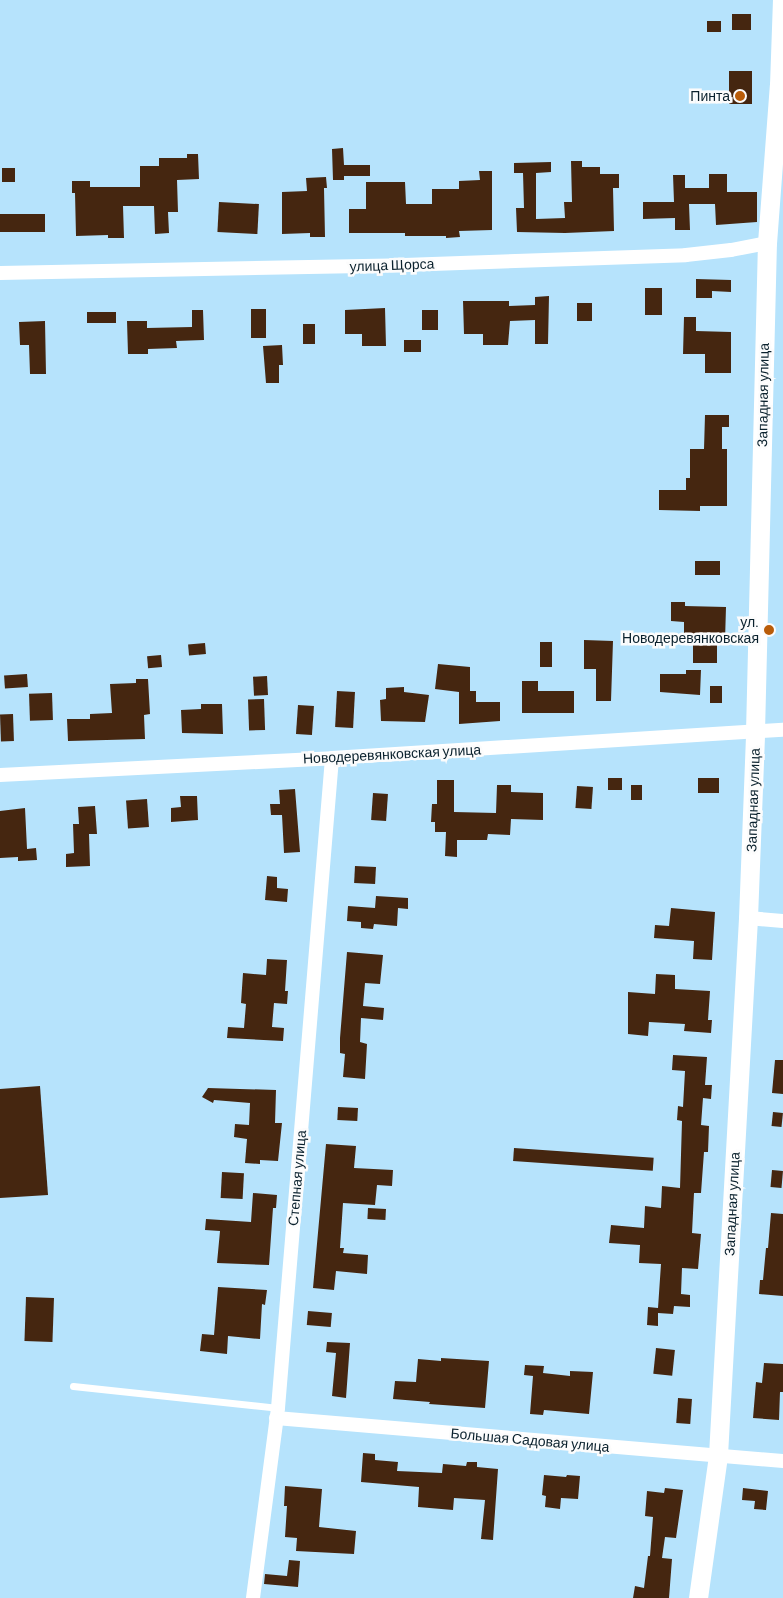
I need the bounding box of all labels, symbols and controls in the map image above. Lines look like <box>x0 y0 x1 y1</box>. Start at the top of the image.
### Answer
place label: Пинта <box>690 88 730 104</box>
marker: Пинта <box>734 90 746 102</box>
street label: улица Щорса <box>349 255 435 275</box>
street label: Западная улица <box>754 343 772 447</box>
place label: ул. Новодеревянковская <box>622 614 759 646</box>
marker: ул. Новодеревянковская <box>763 624 775 636</box>
street label: Новодеревянковская улица <box>303 741 481 767</box>
street label: Западная улица <box>743 748 763 852</box>
street label: Степная улица <box>284 1129 310 1227</box>
street label: Западная улица <box>721 1152 743 1256</box>
street label: Большая Садовая улица <box>450 1425 610 1455</box>

